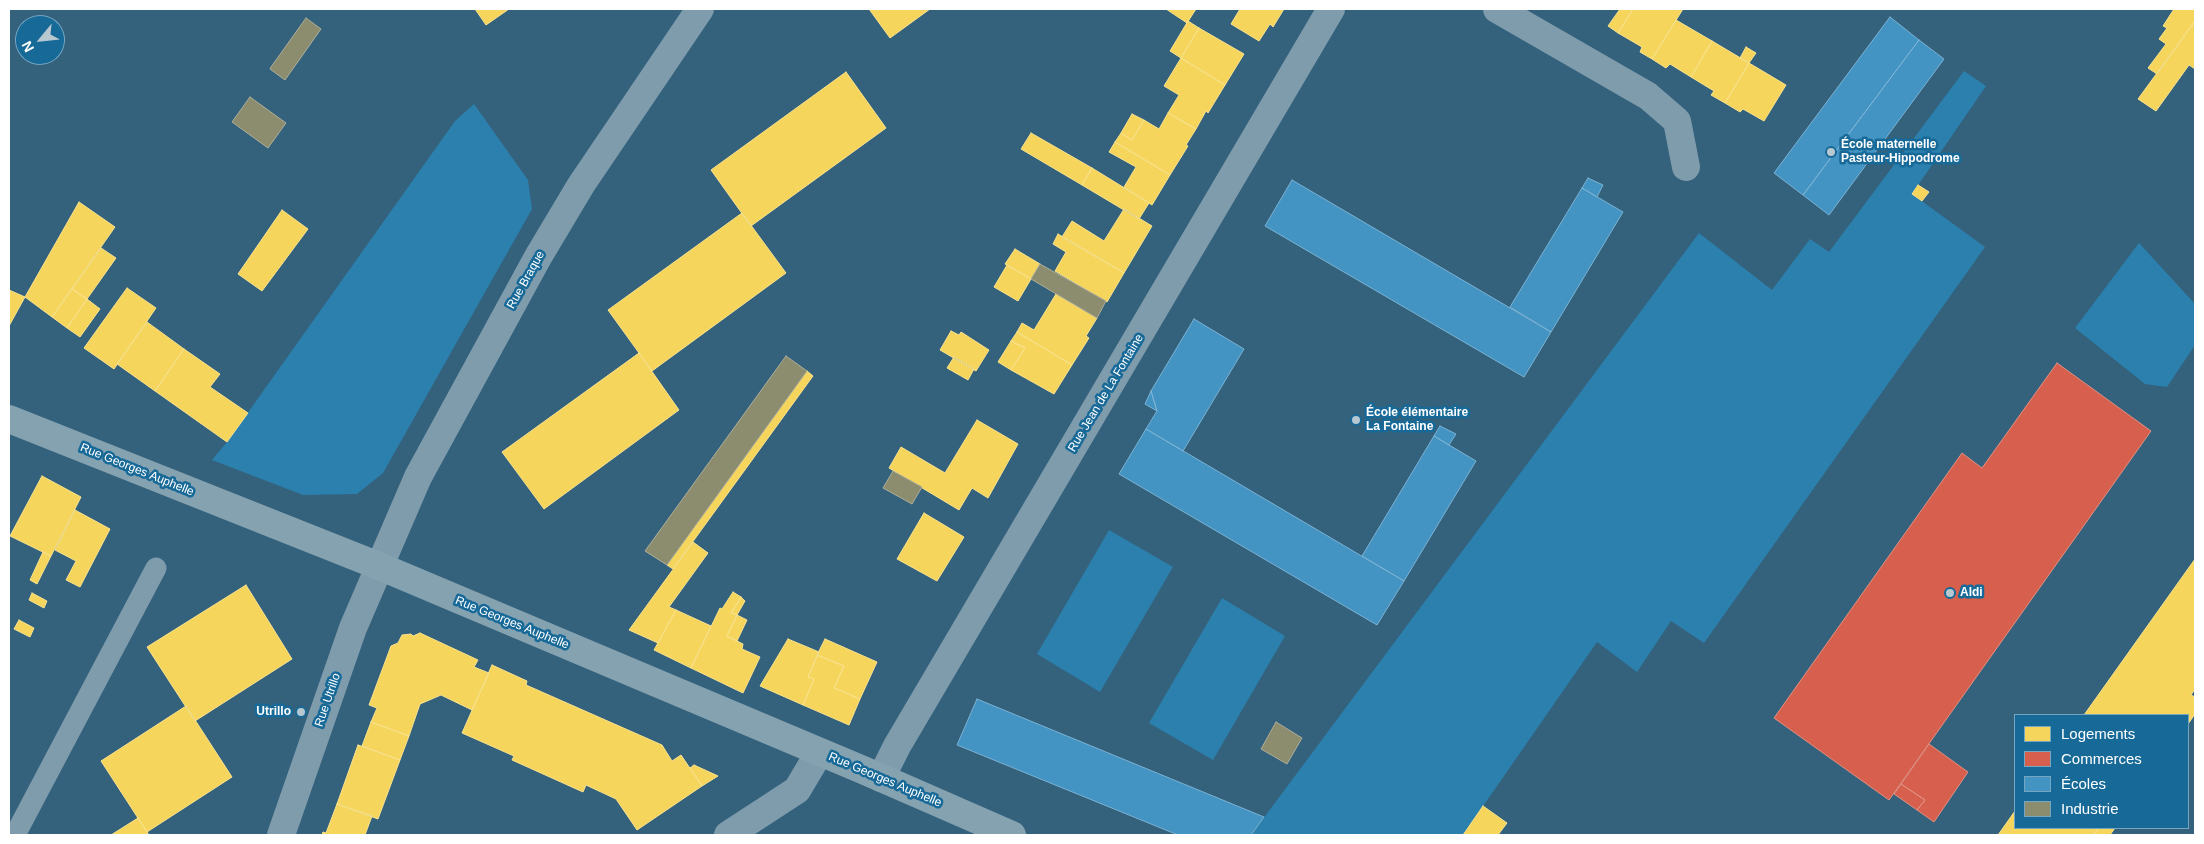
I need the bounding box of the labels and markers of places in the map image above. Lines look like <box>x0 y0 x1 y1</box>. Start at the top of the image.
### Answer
place label: École maternelle Pasteur-Hippodrome <box>1841 138 1960 166</box>
marker: École maternelle Pasteur-Hippodrome <box>1825 146 1837 158</box>
place label: École élémentaire La Fontaine <box>1366 406 1468 434</box>
marker: École élémentaire La Fontaine <box>1350 414 1362 426</box>
place label: Aldi <box>1960 586 1983 600</box>
marker: Aldi <box>1944 587 1956 599</box>
place label: Utrillo <box>256 705 291 719</box>
marker: Utrillo <box>295 706 307 718</box>

